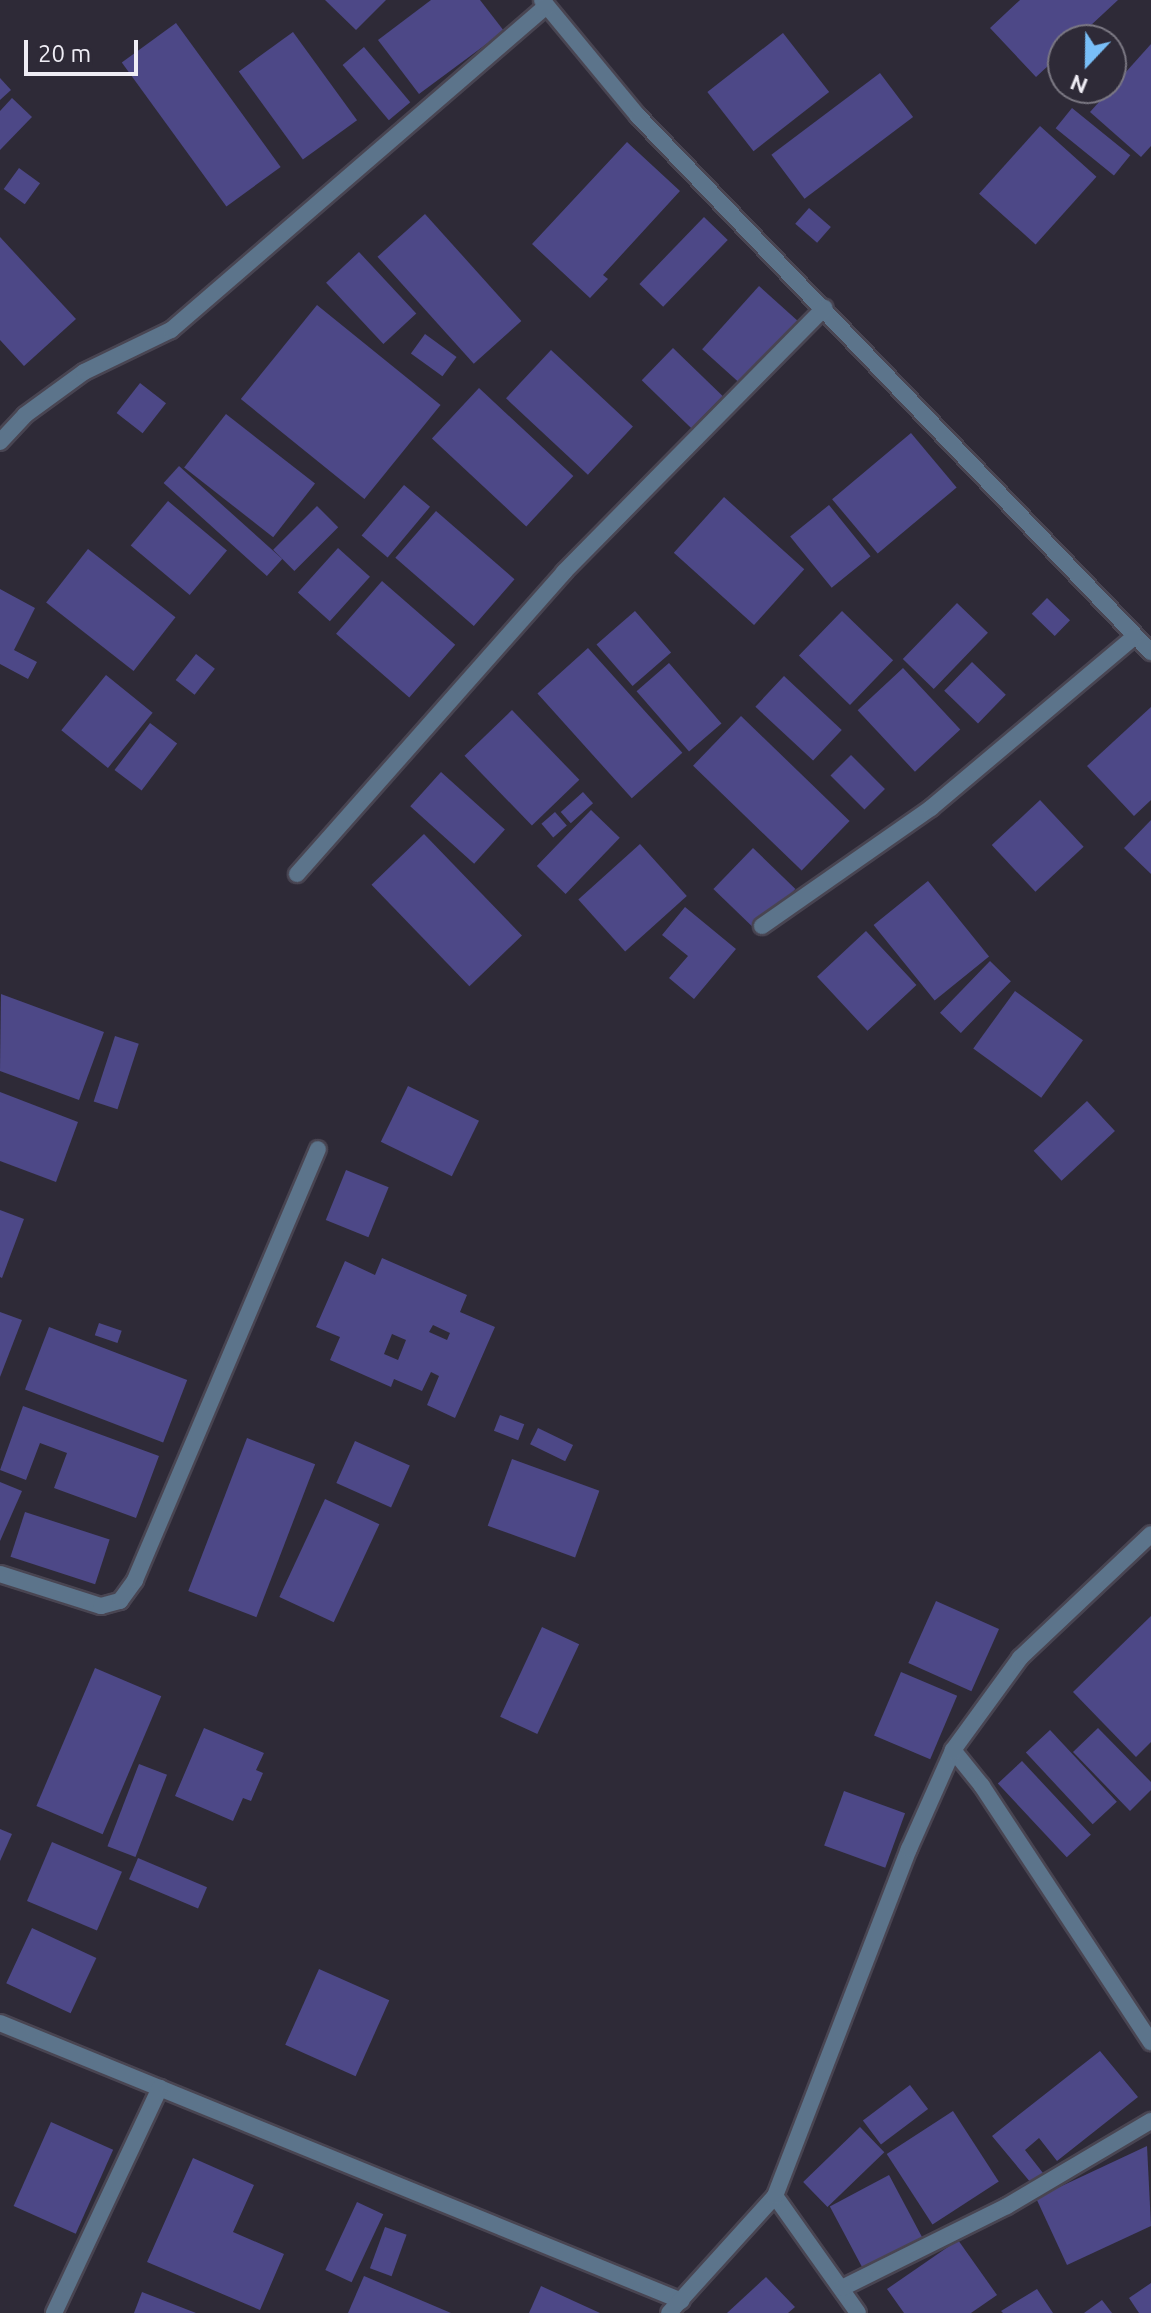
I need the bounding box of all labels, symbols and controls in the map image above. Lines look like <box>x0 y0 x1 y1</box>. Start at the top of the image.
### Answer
scale bar <box>28 24 142 74</box>
north arrow <box>1047 24 1127 104</box>
text: 20 m <box>38 40 91 67</box>
text: N <box>1066 70 1091 100</box>

